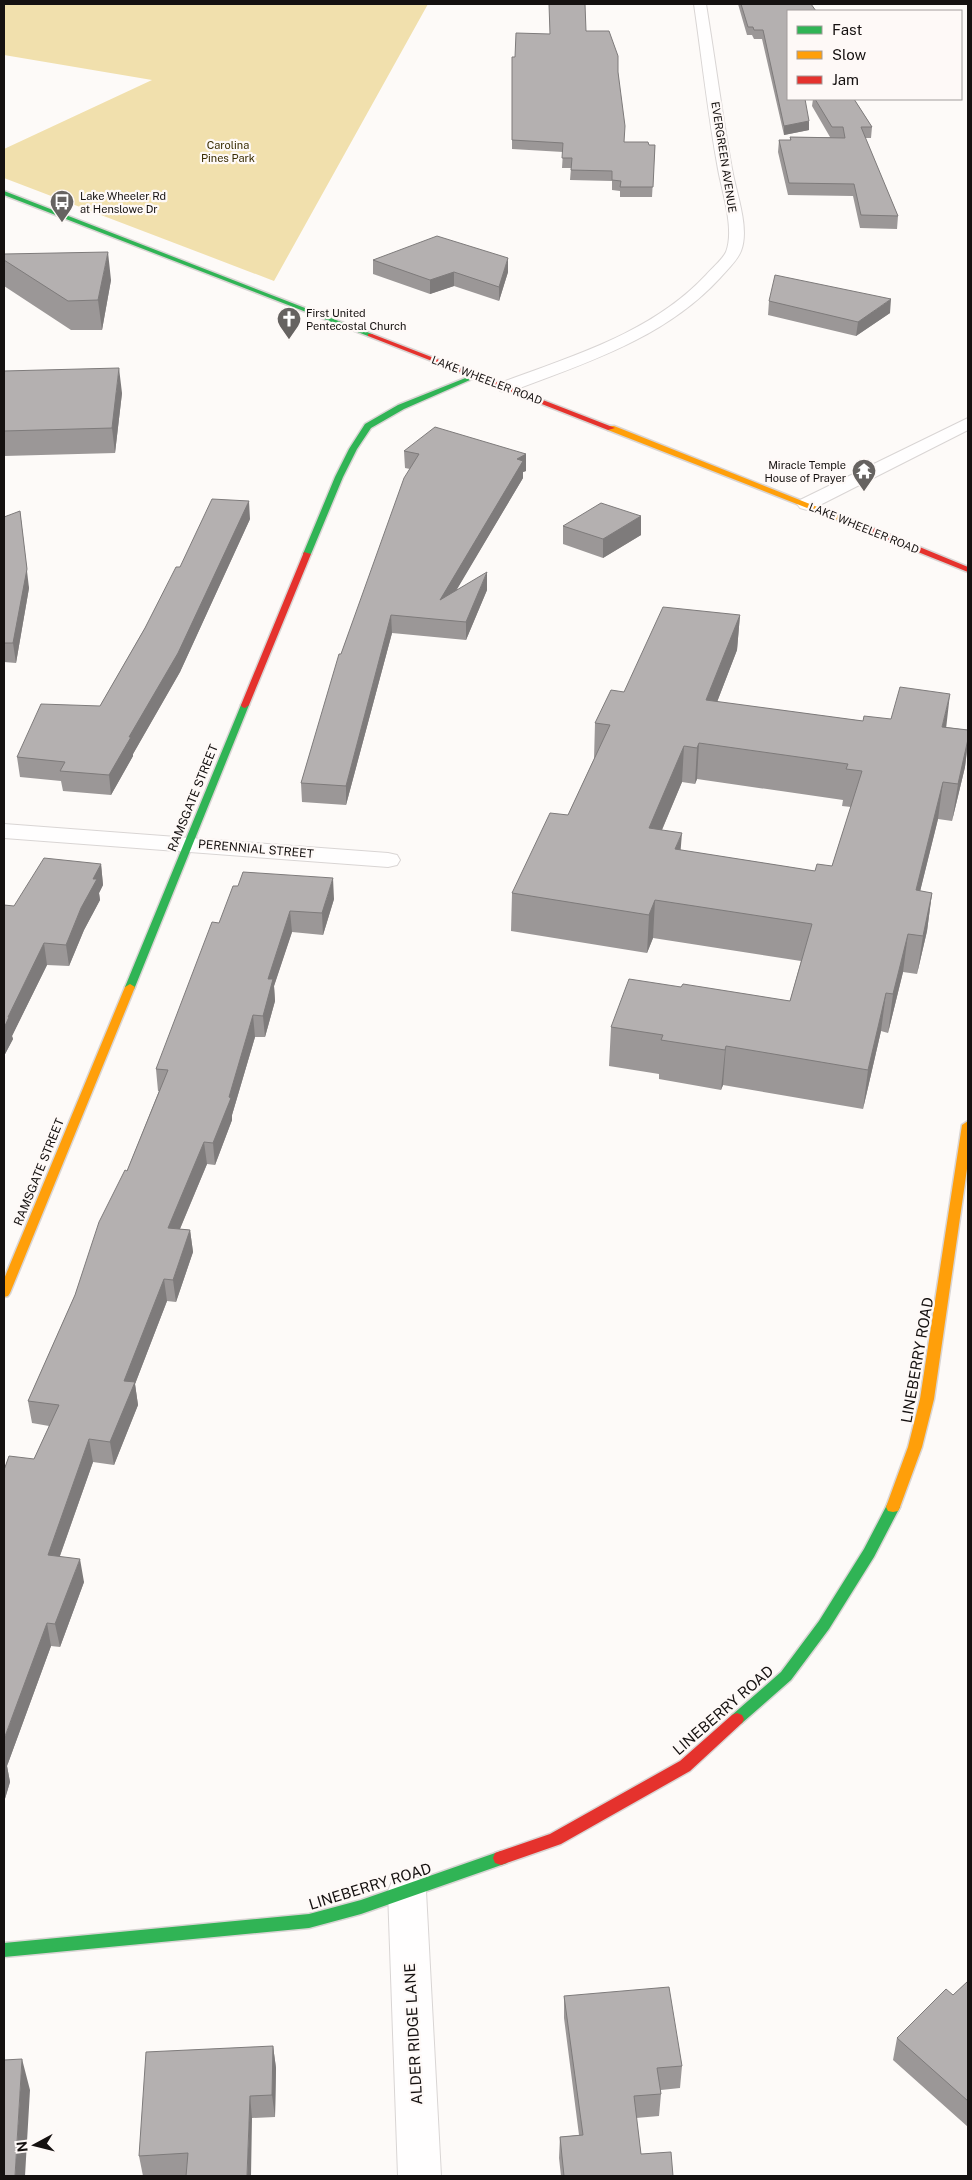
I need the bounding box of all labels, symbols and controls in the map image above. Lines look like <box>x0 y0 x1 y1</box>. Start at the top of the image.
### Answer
legend <box>787 10 962 100</box>
text: Fast <box>832 21 862 38</box>
text: Slow <box>832 46 867 63</box>
text: Jam <box>832 71 859 88</box>
street label: EVERGREEN AVENUE <box>709 101 739 214</box>
park label: Carolina Pines Park <box>201 139 255 164</box>
bus stop icon: Lake Wheeler Rd at Henslowe Dr <box>49 189 75 223</box>
place label: Lake Wheeler Rd at Henslowe Dr <box>80 190 166 215</box>
church icon: First United Pentecostal Church <box>276 306 302 340</box>
place label: First United Pentecostal Church <box>306 307 406 332</box>
street label: LAKE WHEELER ROAD <box>430 353 544 407</box>
temple icon: Miracle Temple House of Prayer <box>851 458 877 492</box>
place label: Miracle Temple House of Prayer <box>764 459 846 484</box>
street label: LAKE WHEELER ROAD <box>807 500 921 556</box>
street label: RAMSGATE STREET <box>165 742 221 854</box>
street label: PERENNIAL STREET <box>198 837 314 861</box>
street label: RAMSGATE STREET <box>11 1116 67 1228</box>
street label: LINEBERRY ROAD <box>898 1296 936 1424</box>
street label: LINEBERRY ROAD <box>669 1662 777 1758</box>
street label: LINEBERRY ROAD <box>307 1859 433 1913</box>
street label: ALDER RIDGE LANE <box>401 1963 425 2105</box>
north arrow <box>10 2120 60 2170</box>
text: N <box>13 2140 31 2153</box>

